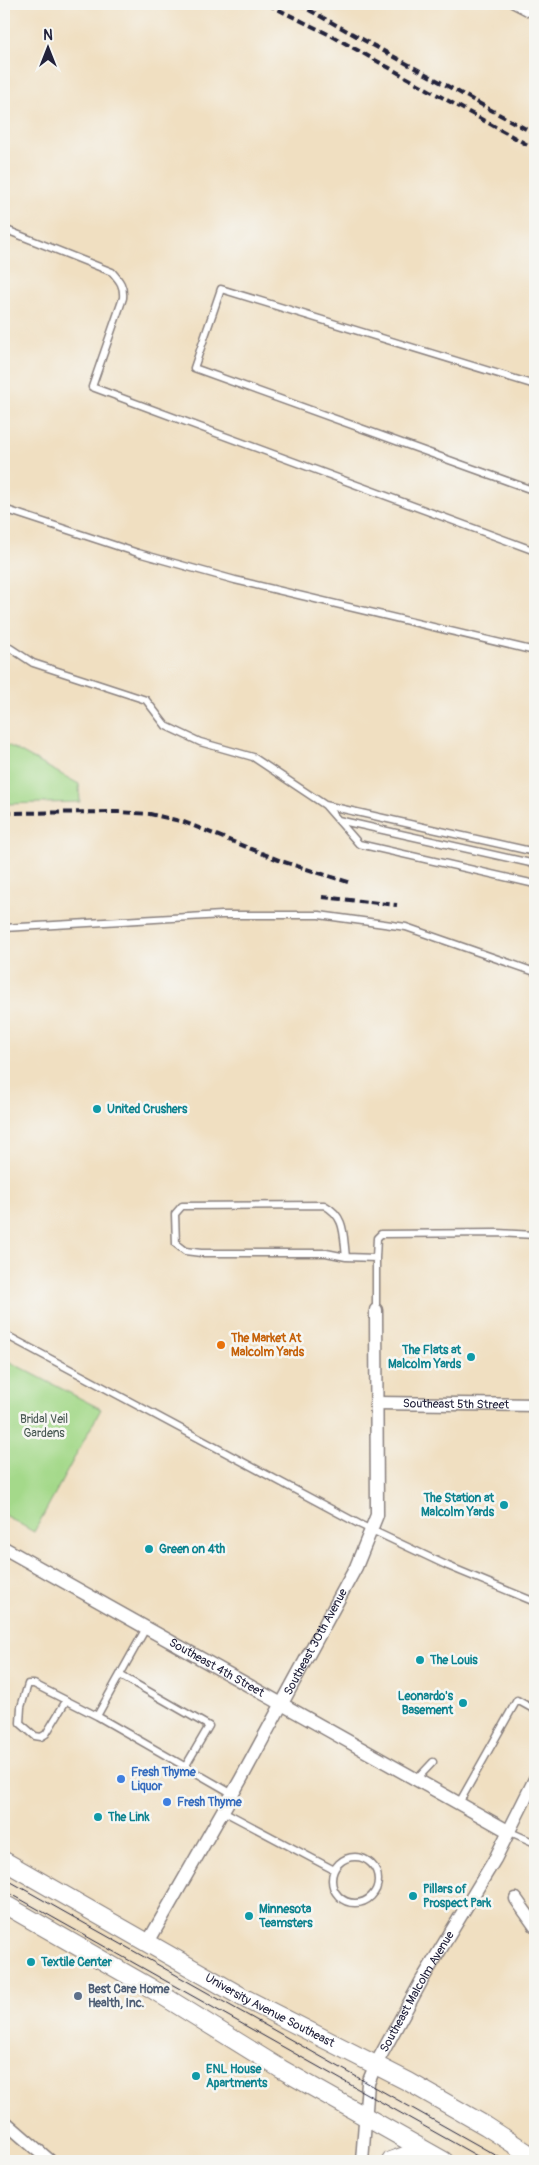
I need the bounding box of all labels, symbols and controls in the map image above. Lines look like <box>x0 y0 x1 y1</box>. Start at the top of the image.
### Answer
north arrow <box>22 22 72 72</box>
text: N <box>43 27 53 44</box>
place label: United Crushers <box>107 1102 188 1117</box>
marker: United Crushers <box>91 1103 103 1115</box>
place label: The Market At Malcolm Yards <box>230 1331 305 1360</box>
marker: The Market At Malcolm Yards <box>215 1339 227 1351</box>
place label: The Flats at Malcolm Yards <box>388 1343 462 1372</box>
marker: The Flats at Malcolm Yards <box>465 1351 477 1363</box>
street label: Southeast 5th Street <box>403 1396 509 1412</box>
park label: Bridal Veil Gardens <box>20 1412 68 1441</box>
place label: The Station at Malcolm Yards <box>421 1491 495 1520</box>
marker: The Station at Malcolm Yards <box>498 1499 510 1511</box>
place label: Green on 4th <box>159 1542 226 1557</box>
marker: Green on 4th <box>143 1543 155 1555</box>
street label: Southeast 30th Avenue <box>280 1586 350 1698</box>
street label: Southeast 4th Street <box>166 1635 267 1700</box>
place label: The Louis <box>429 1653 478 1668</box>
marker: The Louis <box>414 1654 426 1666</box>
place label: Leonardo's Basement <box>398 1689 454 1718</box>
marker: Leonardo's Basement <box>457 1697 469 1709</box>
place label: Fresh Thyme Liquor <box>131 1765 197 1794</box>
marker: Fresh Thyme Liquor <box>115 1773 127 1785</box>
place label: Fresh Thyme <box>177 1795 243 1810</box>
marker: Fresh Thyme <box>161 1796 173 1808</box>
place label: The Link <box>107 1810 150 1825</box>
marker: The Link <box>92 1811 104 1823</box>
place label: Pillars of Prospect Park <box>423 1882 492 1911</box>
marker: Pillars of Prospect Park <box>407 1890 419 1902</box>
place label: Minnesota Teamsters <box>258 1902 313 1931</box>
marker: Minnesota Teamsters <box>243 1910 255 1922</box>
street label: Southeast Malcolm Avenue <box>376 1928 457 2055</box>
place label: Textile Center <box>40 1955 113 1970</box>
marker: Textile Center <box>25 1956 37 1968</box>
street label: University Avenue Southeast <box>203 1970 337 2050</box>
place label: Best Care Home Health, Inc. <box>88 1982 170 2011</box>
marker: Best Care Home Health, Inc. <box>72 1990 84 2002</box>
place label: ENL House Apartments <box>206 2062 268 2091</box>
marker: ENL House Apartments <box>190 2070 202 2082</box>

